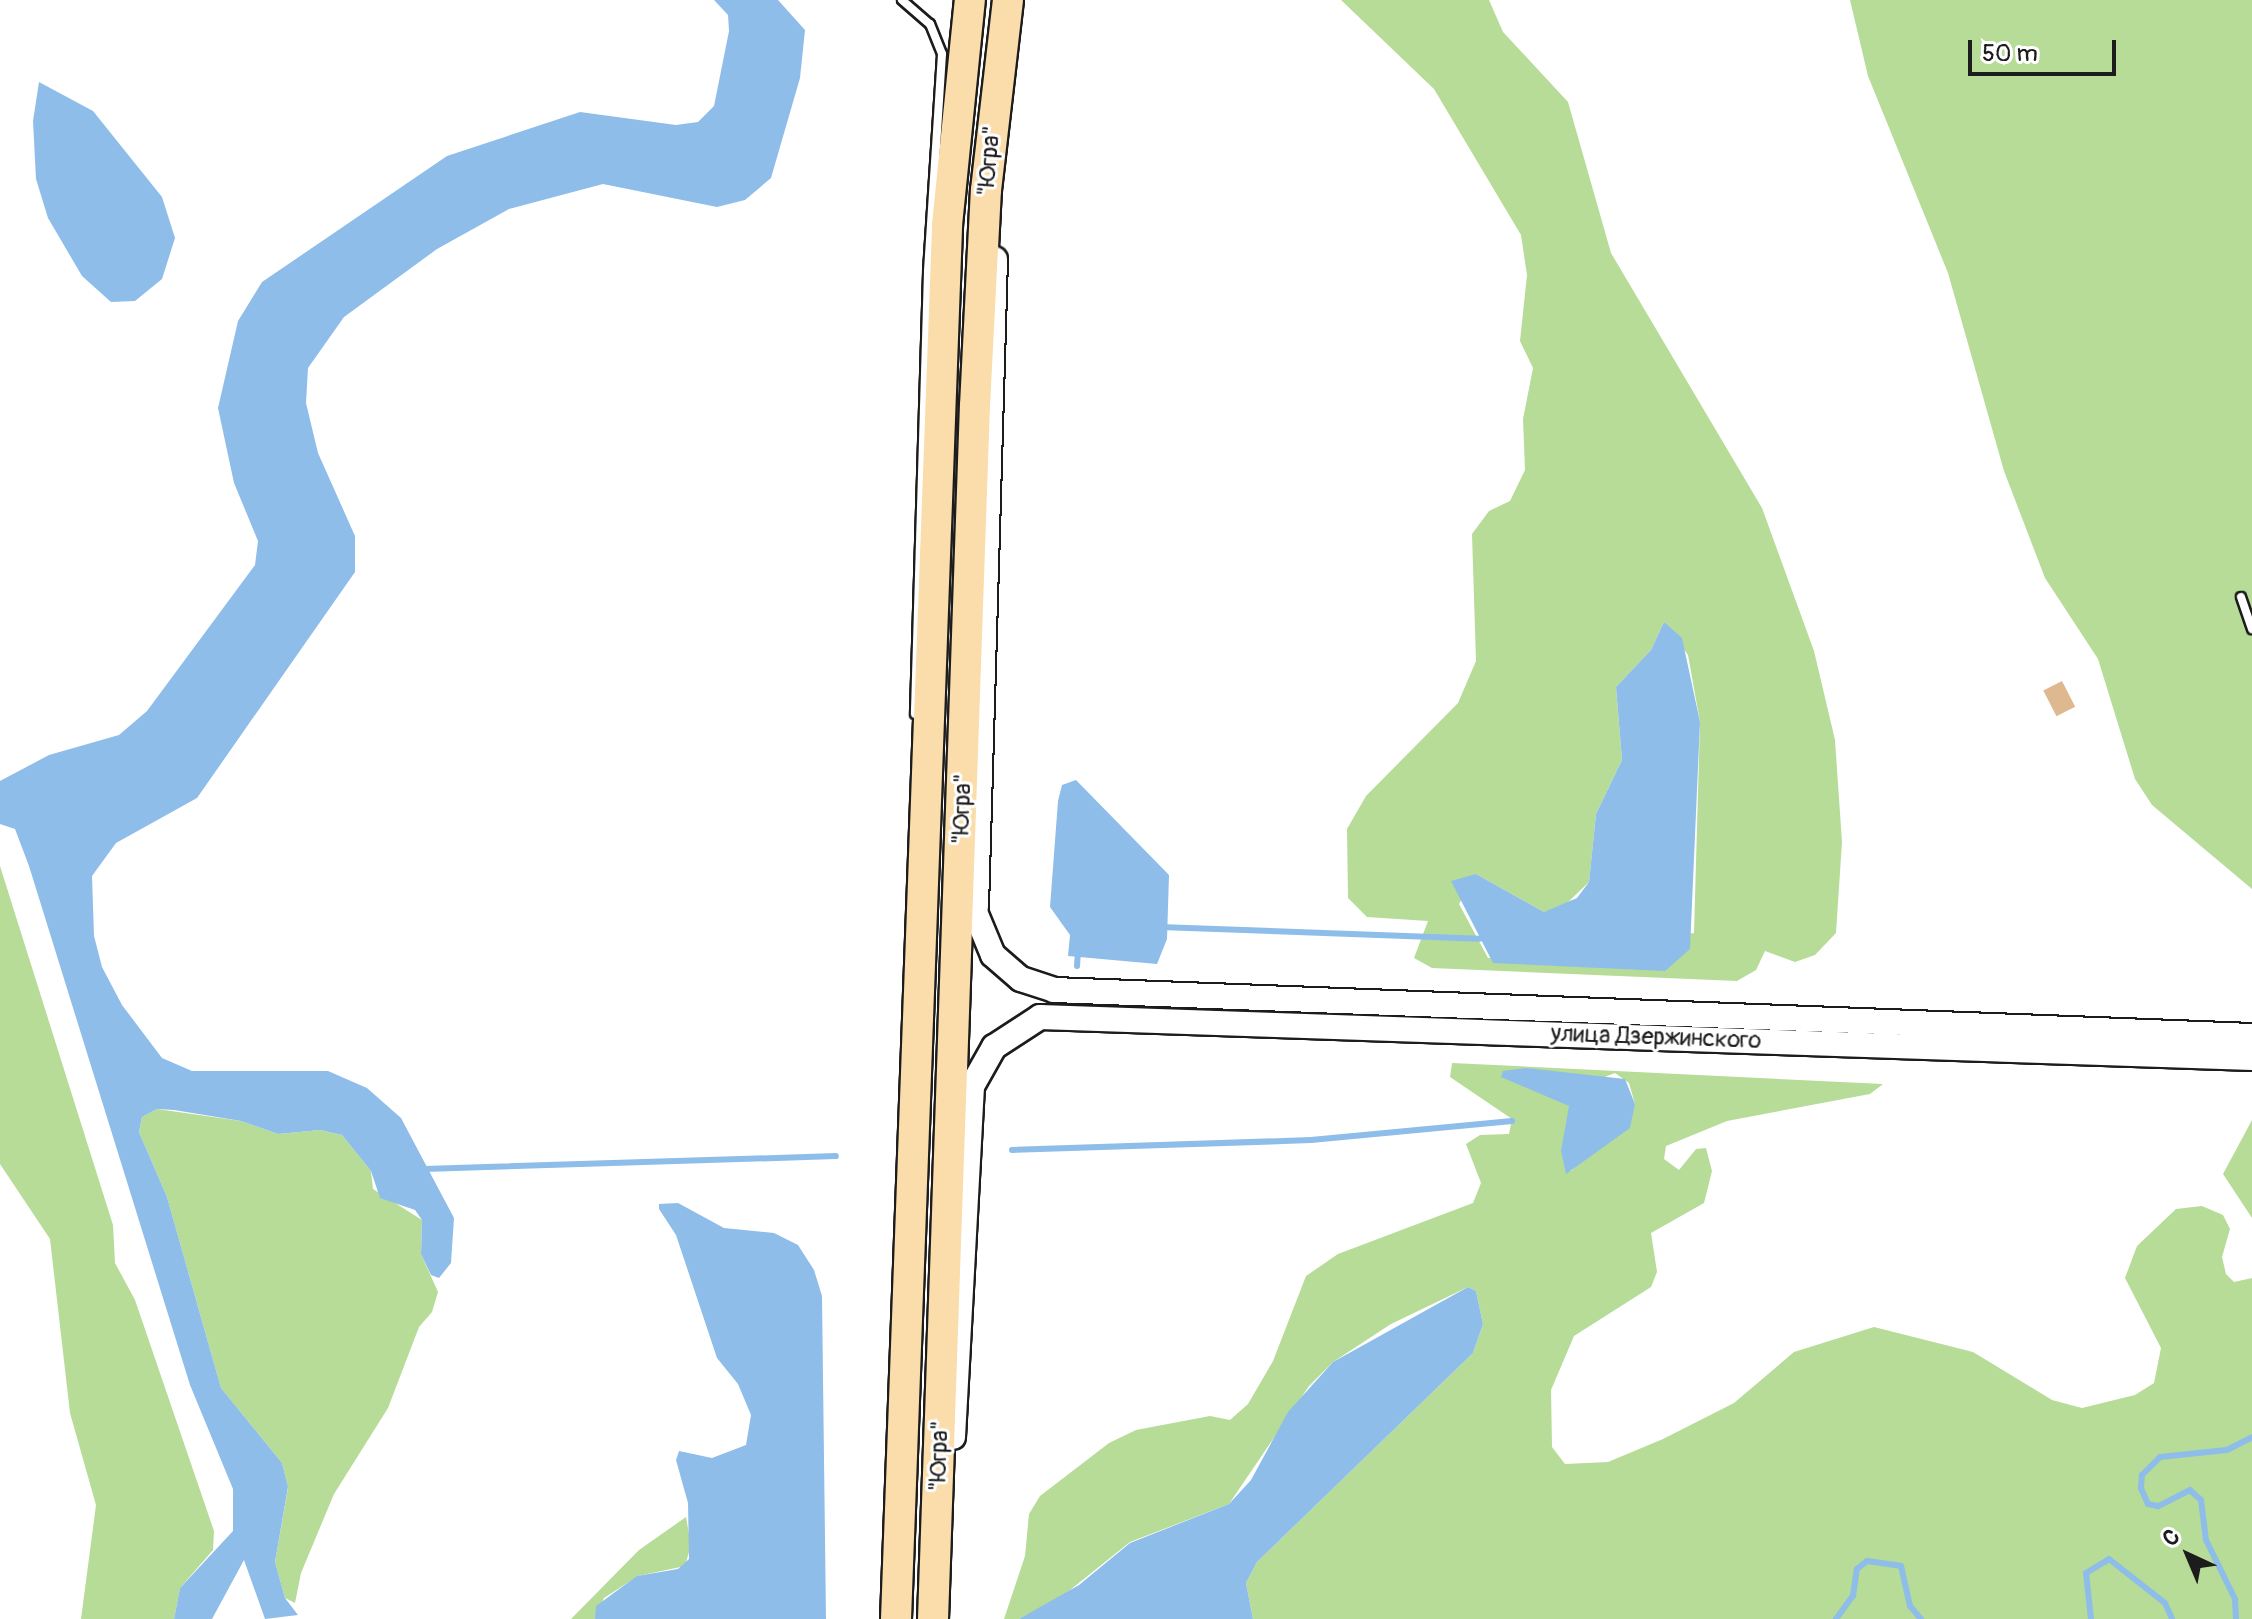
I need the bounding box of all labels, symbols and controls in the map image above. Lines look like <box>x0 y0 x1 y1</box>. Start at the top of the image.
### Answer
scale bar <box>1972 24 2120 74</box>
text: 50 m <box>1982 39 2038 68</box>
street label: "Югра" <box>972 124 1006 198</box>
street label: "Югра" <box>946 773 978 845</box>
street label: улица Дзержинского <box>1550 1019 1762 1055</box>
street label: "Югра" <box>923 1420 955 1492</box>
north arrow <box>2148 1515 2228 1595</box>
text: С <box>2157 1523 2186 1553</box>

